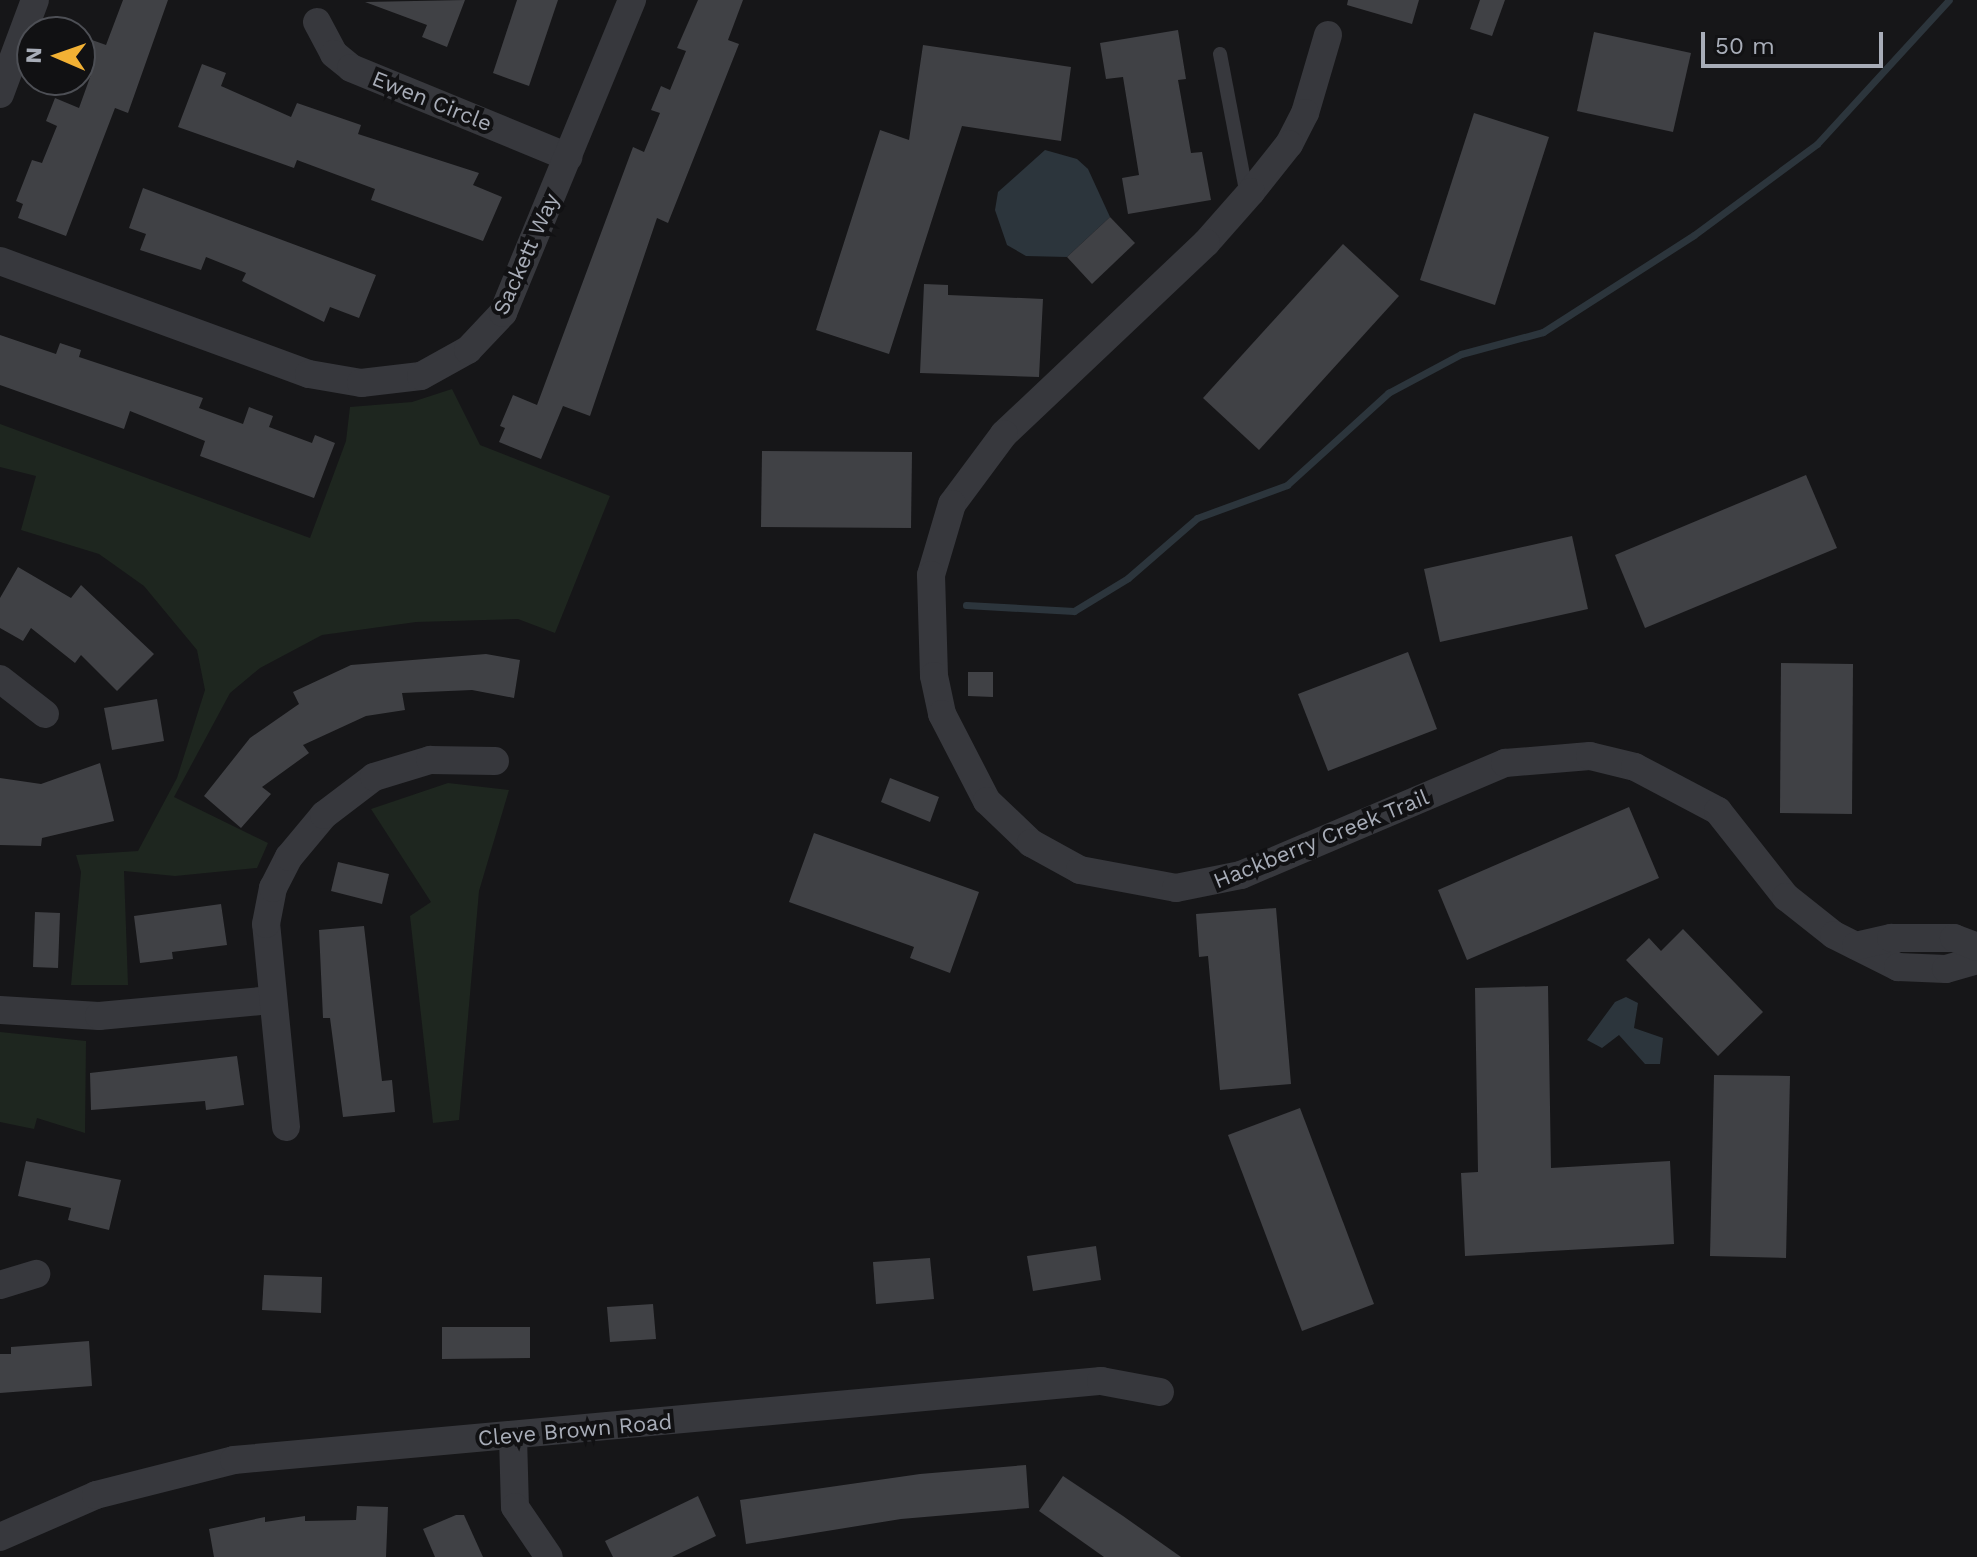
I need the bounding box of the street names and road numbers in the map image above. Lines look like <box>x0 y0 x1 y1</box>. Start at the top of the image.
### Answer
street label: Ewen Circle <box>368 65 496 137</box>
street label: Sackett Way <box>487 189 565 319</box>
street label: Hackberry Creek Trail <box>1209 783 1433 895</box>
street label: Cleve Brown Road <box>477 1408 673 1452</box>

